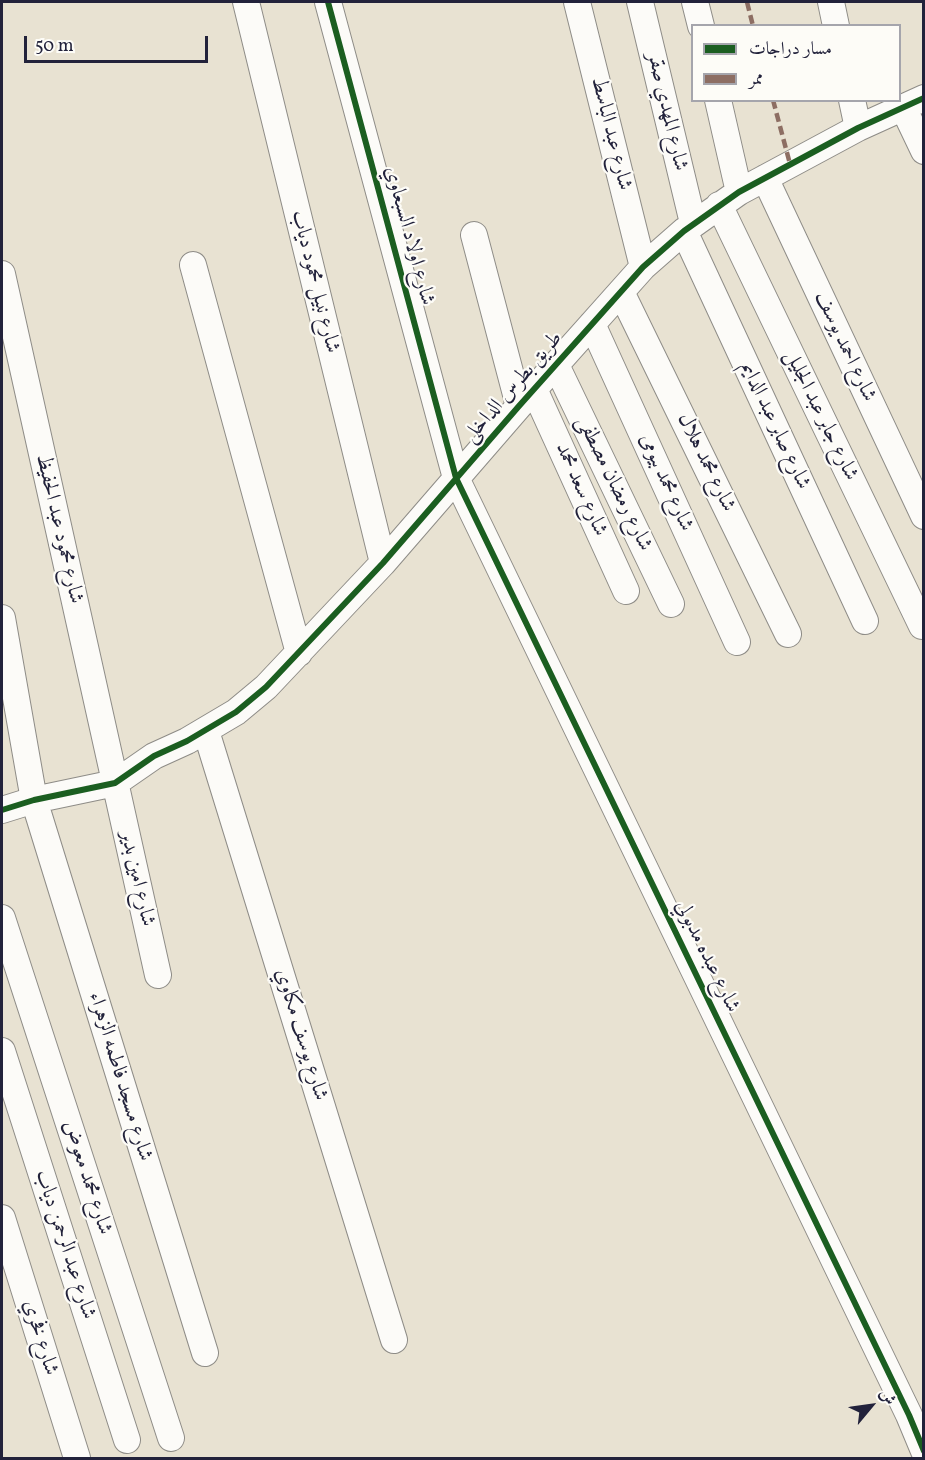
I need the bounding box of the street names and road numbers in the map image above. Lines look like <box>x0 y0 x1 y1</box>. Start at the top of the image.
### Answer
street label: شارع المهدي صقر <box>640 50 692 174</box>
street label: شارع عبد الباسط <box>584 75 636 193</box>
street label: شارع اولاد السبعاوي <box>377 164 439 308</box>
street label: شارع نبيل محمود دياب <box>284 208 344 356</box>
street label: شارع احمد يوسف <box>807 288 881 406</box>
street label: طريق بطرس الداخلى <box>459 327 569 449</box>
street label: شارع جابر عبد الجليل <box>778 347 862 485</box>
street label: شارع صابر عبد الدايم <box>733 358 815 494</box>
street label: شارع محمد هلال <box>670 410 740 516</box>
street label: شارع رمضان مصطفى <box>569 412 657 556</box>
street label: شارع محمد بيومى <box>632 430 698 536</box>
street label: شارع سعد محمد <box>548 439 612 541</box>
street label: شارع محمود عبد الحفيظ <box>29 452 87 606</box>
street label: شارع امين بدير <box>113 829 159 929</box>
street label: شارع عبده مدبولي <box>668 897 744 1017</box>
street label: شارع يوسف مكاوي <box>268 966 332 1104</box>
street label: شارع مسجد فاطمه الزهراء <box>81 989 157 1165</box>
street label: شارع محمد معوض <box>56 1118 116 1238</box>
street label: شارع عبد الرحمن دياب <box>28 1167 100 1323</box>
street label: شارع فخري <box>16 1297 62 1379</box>

